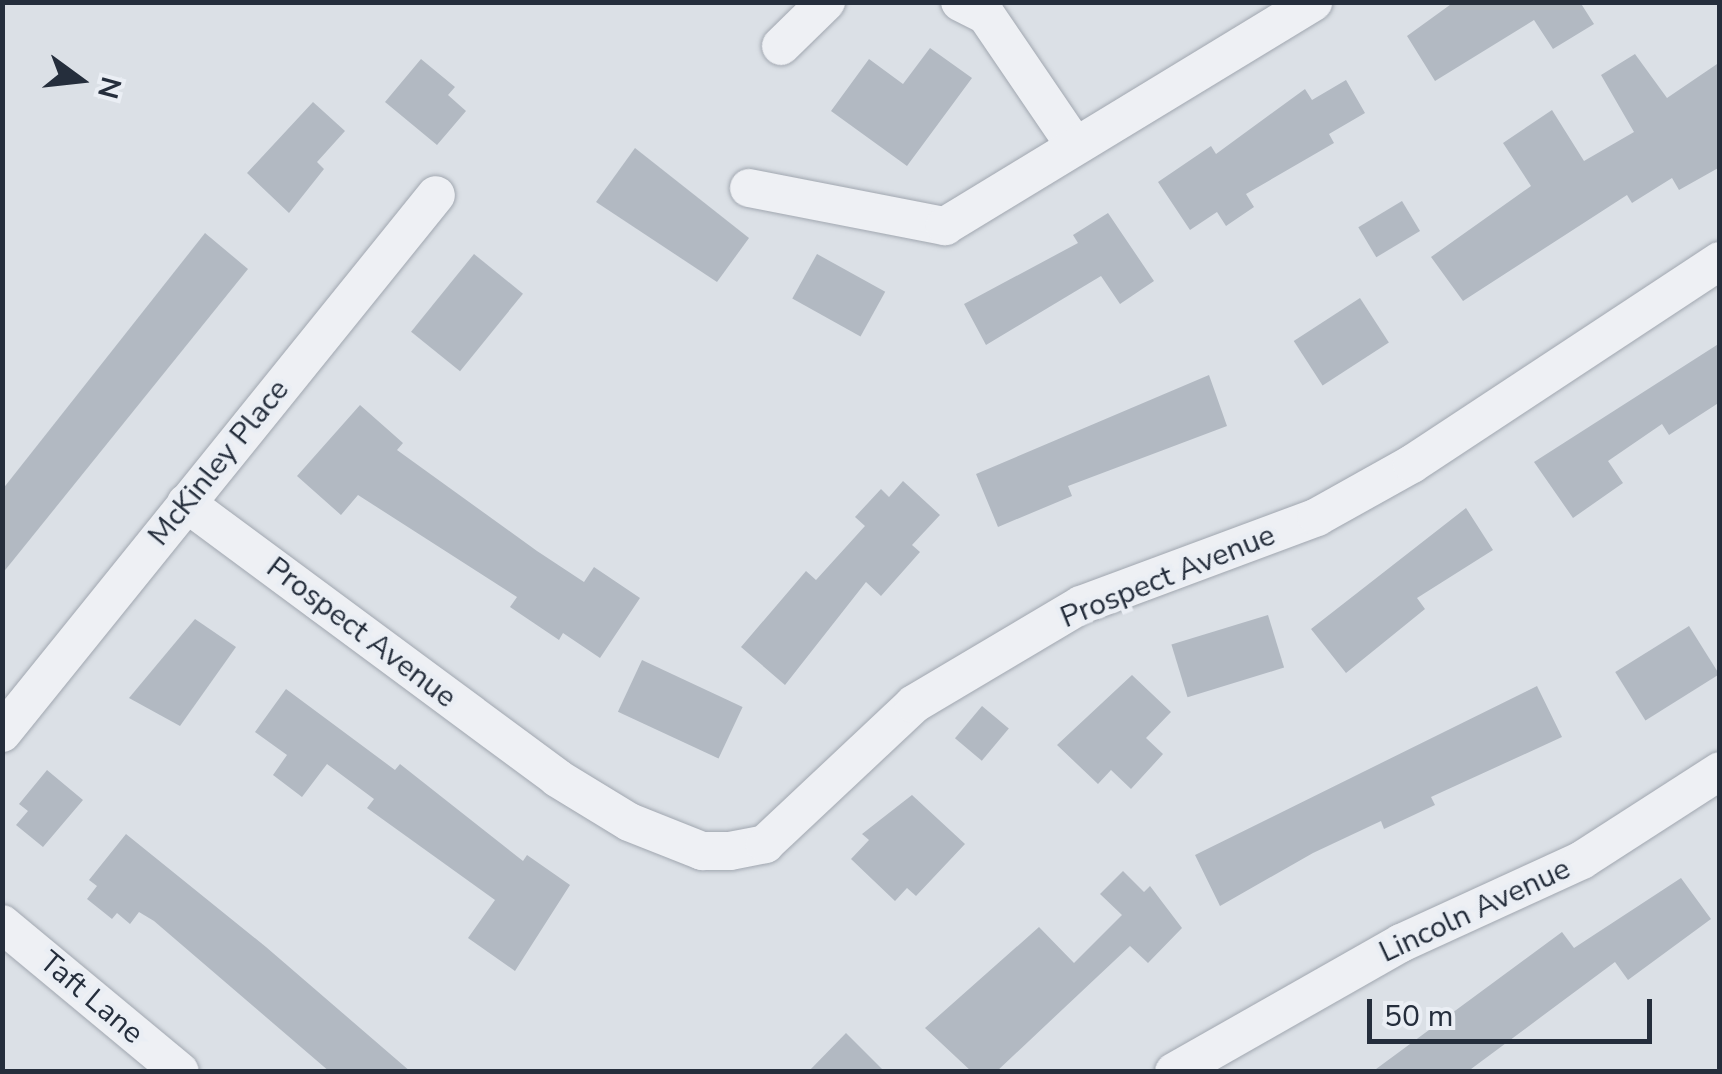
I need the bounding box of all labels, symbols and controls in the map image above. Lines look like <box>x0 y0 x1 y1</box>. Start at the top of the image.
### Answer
north arrow <box>30 30 130 130</box>
text: N <box>88 73 130 103</box>
street label: McKinley Place <box>141 373 297 553</box>
street label: Prospect Avenue <box>1056 518 1280 636</box>
street label: Prospect Avenue <box>259 550 463 716</box>
street label: Lincoln Avenue <box>1374 851 1576 971</box>
street label: Taft Lane <box>32 944 150 1052</box>
scale bar <box>1372 979 1657 1041</box>
text: 50 m <box>1384 996 1453 1037</box>

